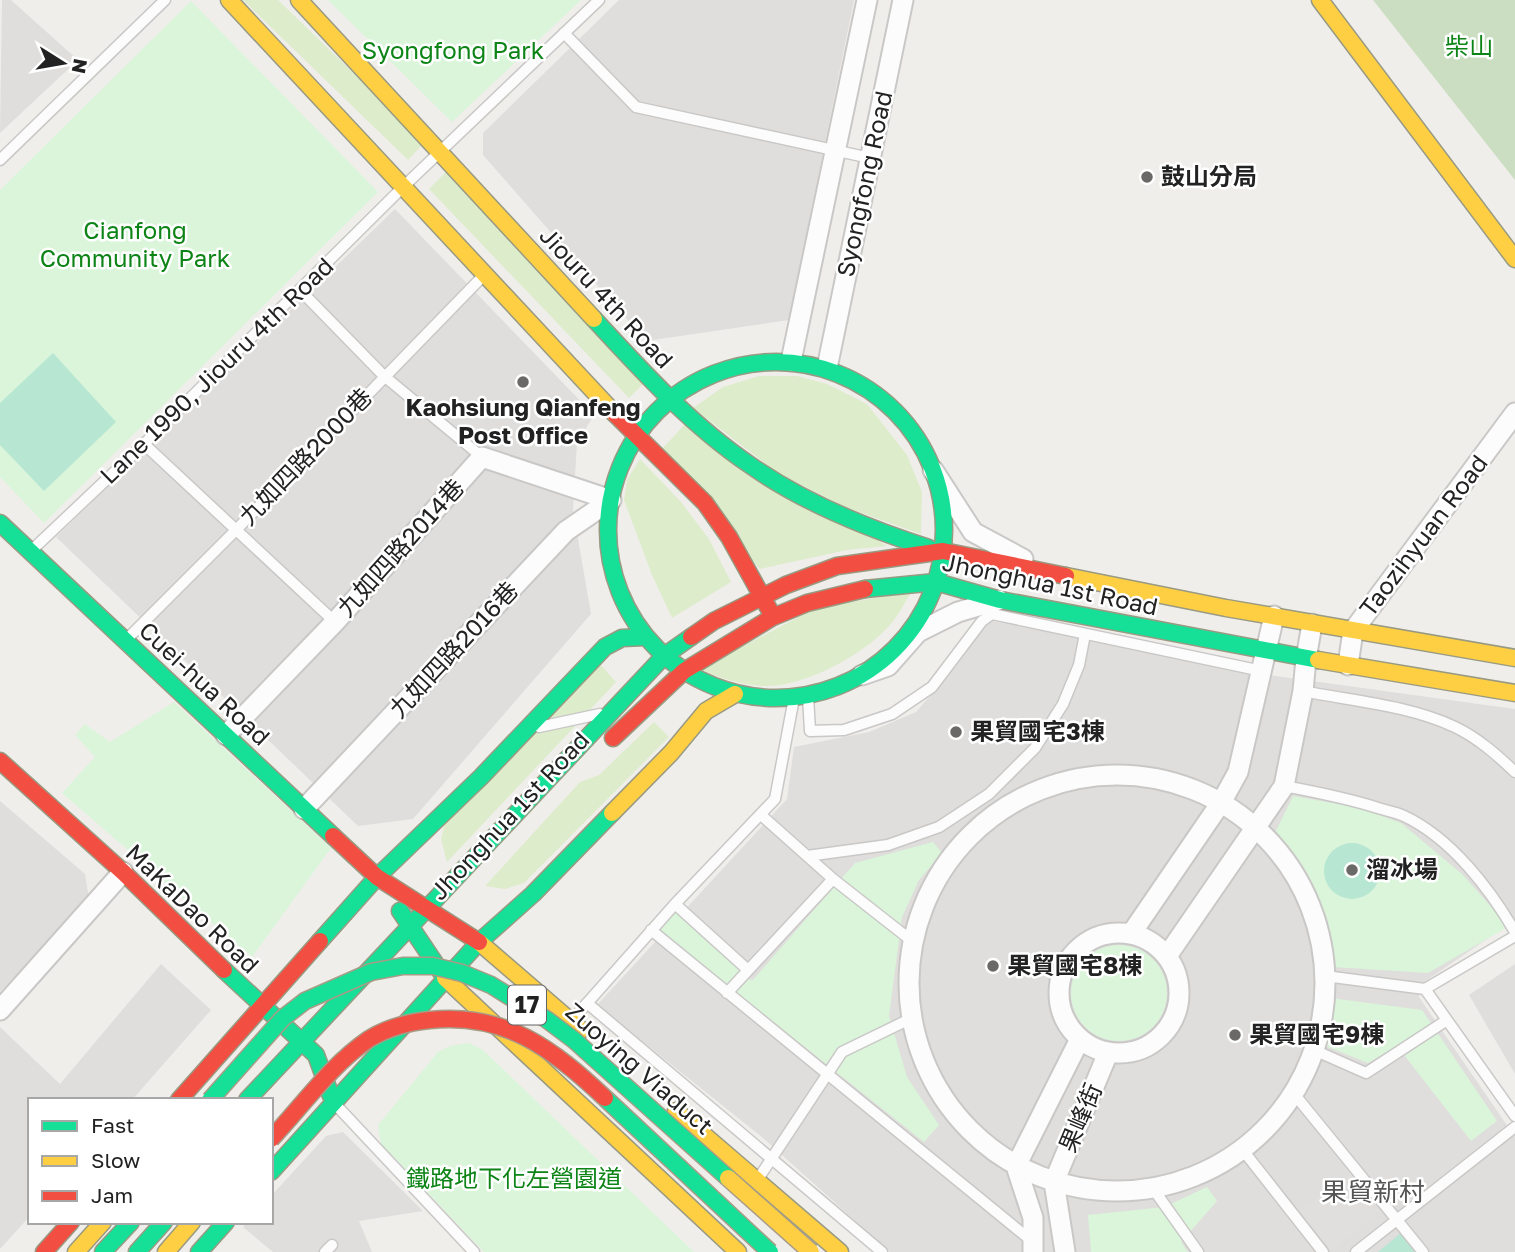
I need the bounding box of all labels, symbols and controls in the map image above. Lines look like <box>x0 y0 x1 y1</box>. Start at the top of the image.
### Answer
north arrow <box>28 28 98 98</box>
park label: 柴山 <box>1445 31 1493 60</box>
park label: Syongfong Park <box>362 35 544 64</box>
text: N <box>68 57 93 76</box>
street label: Syongfong Road <box>830 88 897 279</box>
place label: 鼓山分局 <box>1161 161 1257 190</box>
marker: 鼓山分局 <box>1139 169 1155 185</box>
park label: Cianfong Community Park <box>40 215 230 272</box>
street label: Jiouru 4th Road <box>534 220 680 374</box>
street label: Lane 1990, Jiouru 4th Road <box>93 251 339 489</box>
marker: Kaohsiung Qianfeng Post Office <box>515 374 531 390</box>
street label: 九如四路2000巷 <box>232 382 377 530</box>
place label: Kaohsiung Qianfeng Post Office <box>405 392 641 449</box>
street label: Taozihyuan Road <box>1353 449 1493 622</box>
street label: 九如四路2014巷 <box>331 472 469 622</box>
street label: Jhonghua 1st Road <box>940 547 1161 621</box>
street label: 九如四路2016巷 <box>383 575 523 723</box>
street label: Cuei-hua Road <box>134 615 276 751</box>
place label: 果貿國宅3棟 <box>970 716 1105 745</box>
marker: 果貿國宅3棟 <box>948 724 964 740</box>
street label: Jhonghua 1st Road <box>423 725 594 905</box>
street label: MaKaDao Road <box>121 837 266 979</box>
place label: 溜冰場 <box>1366 854 1438 883</box>
marker: 溜冰場 <box>1344 862 1360 878</box>
place label: 果貿國宅8棟 <box>1007 950 1142 979</box>
marker: 果貿國宅8棟 <box>985 958 1001 974</box>
road number: 17 <box>508 986 546 1024</box>
street label: Zuoying Viaduct <box>560 996 720 1140</box>
place label: 果貿國宅9棟 <box>1249 1019 1384 1048</box>
marker: 果貿國宅9棟 <box>1227 1027 1243 1043</box>
street label: 果峰街 <box>1052 1079 1107 1156</box>
legend <box>28 1098 273 1224</box>
text: Fast <box>91 1112 134 1138</box>
text: Slow <box>91 1147 140 1173</box>
park label: 鐵路地下化左營園道 <box>406 1163 622 1192</box>
district label: 果貿新村 <box>1321 1176 1425 1207</box>
text: Jam <box>91 1182 133 1208</box>

